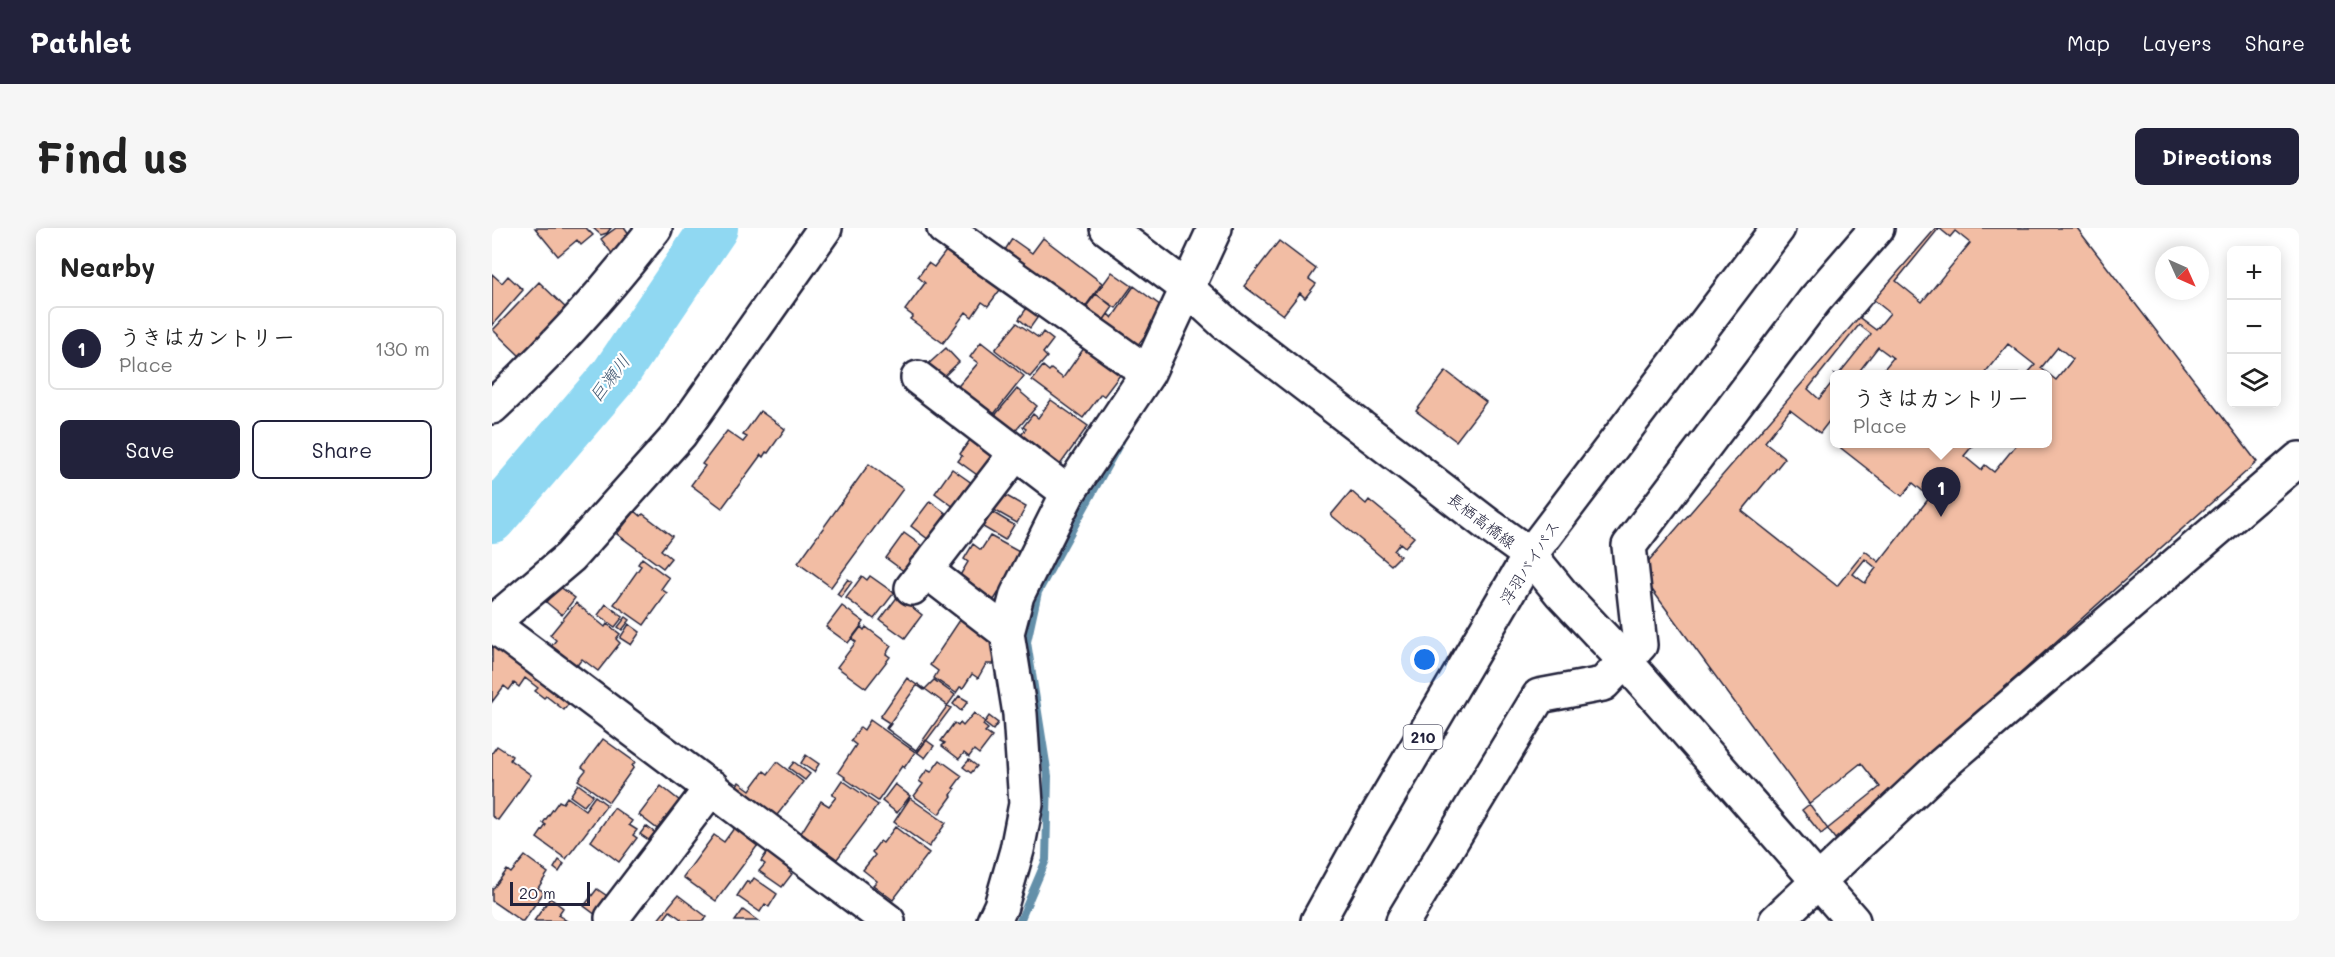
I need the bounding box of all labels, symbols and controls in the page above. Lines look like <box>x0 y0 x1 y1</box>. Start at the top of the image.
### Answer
text: Pathlet <box>30 24 132 60</box>
text: Map <box>2067 29 2110 56</box>
text: Layers <box>2143 29 2212 56</box>
text: Share <box>2245 29 2305 56</box>
button: Directions <box>2135 128 2299 185</box>
text: Find us <box>36 129 188 184</box>
north arrow <box>2155 246 2209 300</box>
map controls <box>2227 246 2281 408</box>
button: + <box>2227 246 2281 300</box>
text: Nearby <box>60 250 155 284</box>
button: − <box>2227 300 2281 354</box>
text: うきはカントリー <box>119 322 295 351</box>
text: 1 <box>77 335 86 361</box>
text: 130 m <box>375 335 430 361</box>
water label: 巨瀬川 <box>583 349 635 407</box>
text: Place <box>119 351 173 377</box>
button: layers <box>2227 354 2281 408</box>
popup <box>1830 370 2052 448</box>
text: うきはカントリー <box>1853 383 2029 412</box>
text: Place <box>1853 412 1907 438</box>
button: Save <box>60 420 240 479</box>
button: Share <box>252 420 432 479</box>
pin: 1 <box>1922 468 1960 517</box>
street label: 長栖高橋線 <box>1444 488 1520 552</box>
street label: 浮羽バイパス <box>1494 516 1564 608</box>
your location <box>1410 645 1439 674</box>
road number: 210 <box>1404 725 1442 749</box>
scale bar <box>510 879 590 906</box>
text: 20 m <box>519 882 556 903</box>

